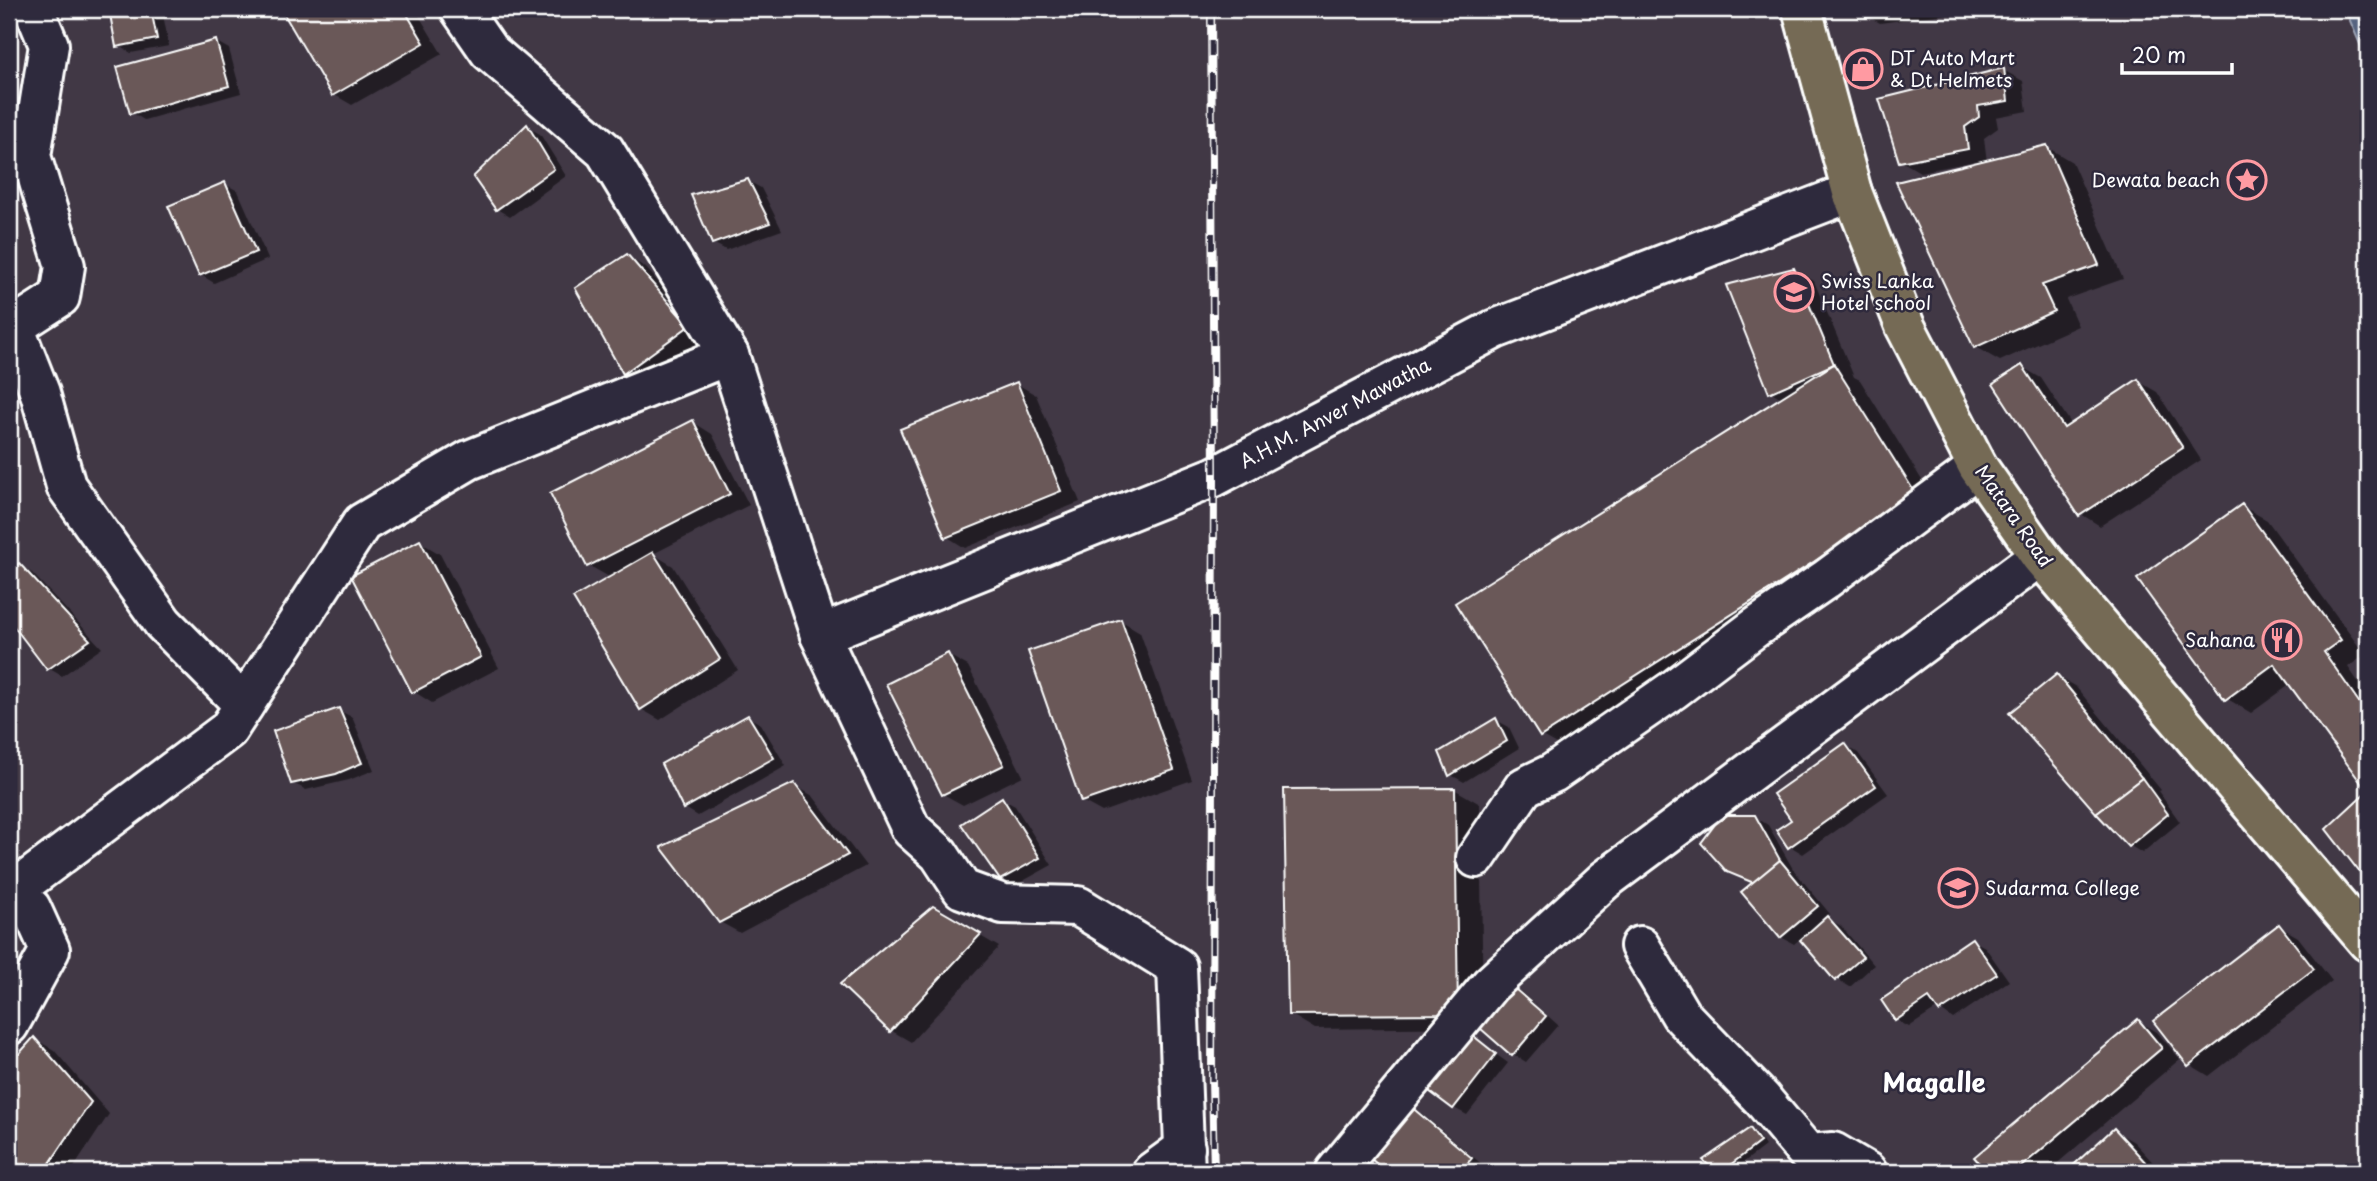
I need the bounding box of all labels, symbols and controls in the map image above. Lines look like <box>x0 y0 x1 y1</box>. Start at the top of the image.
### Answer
scale bar <box>2122 32 2232 76</box>
text: 20 m <box>2132 38 2186 70</box>
place label: DT Auto Mart & Dt Helmets <box>1890 43 2015 93</box>
shop icon: DT Auto Mart & Dt Helmets <box>1842 48 1884 90</box>
place icon: Dewata beach <box>2226 159 2268 201</box>
place label: Dewata beach <box>2092 165 2220 193</box>
place label: Swiss Lanka Hotel school <box>1821 266 1934 316</box>
school or university icon: Swiss Lanka Hotel school <box>1773 271 1815 313</box>
street label: A.H.M. Anver Mawatha <box>1234 350 1435 474</box>
street label: Matara Road <box>1969 459 2060 572</box>
restaurant icon: Sahana <box>2261 619 2303 661</box>
place label: Sahana <box>2185 625 2255 653</box>
school or university icon: Sudarma College <box>1937 867 1979 909</box>
place label: Sudarma College <box>1985 873 2140 901</box>
district label: Magalle <box>1882 1062 1986 1101</box>

